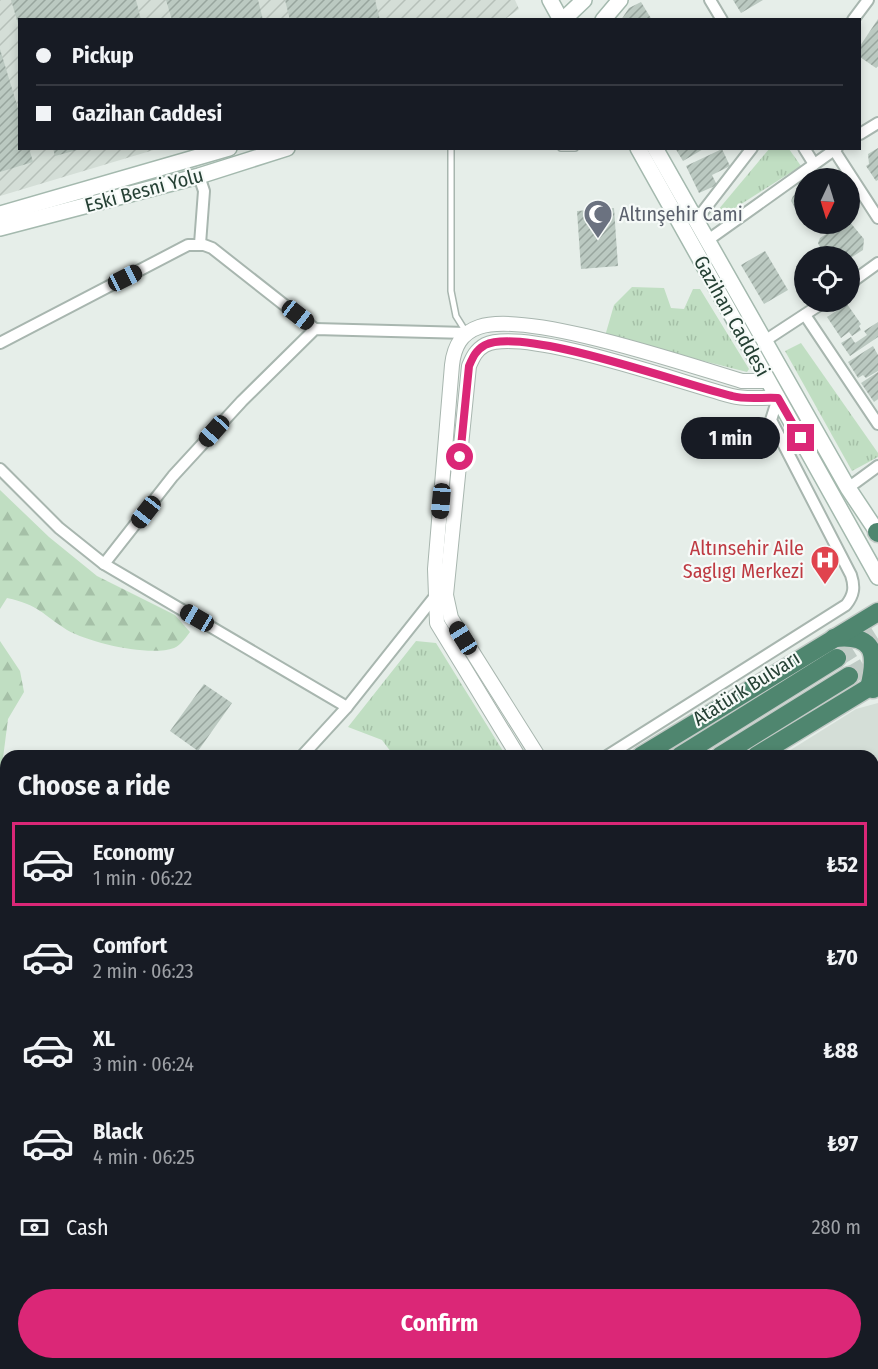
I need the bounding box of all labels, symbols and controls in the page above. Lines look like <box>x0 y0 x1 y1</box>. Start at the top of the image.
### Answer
text: Pickup <box>72 42 134 69</box>
text: Gazihan Caddesi <box>72 100 222 127</box>
street label: Eski Besni Yolu <box>82 163 206 217</box>
north arrow <box>794 168 860 234</box>
map controls <box>794 168 860 312</box>
mosque icon: Altınşehir Cami <box>582 198 614 240</box>
place label: Altınşehir Cami <box>619 202 743 227</box>
button: locate <box>794 246 860 312</box>
street label: Gazihan Caddesi <box>689 251 775 381</box>
car <box>105 262 145 294</box>
car <box>278 297 318 333</box>
car <box>195 412 233 450</box>
callout: 1 min <box>681 417 780 459</box>
route end <box>787 424 814 451</box>
text: 1 min <box>709 426 752 450</box>
route start <box>446 443 473 470</box>
car <box>430 482 452 520</box>
car <box>128 492 164 532</box>
place label: Altınsehir Aile Saglıgı Merkezi <box>683 536 804 583</box>
hospital icon: Altınsehir Aile Saglıgı Merkezi <box>809 544 841 586</box>
car <box>177 601 217 635</box>
car <box>446 618 480 658</box>
street label: Atatürk Bulvarı <box>688 646 804 730</box>
text: Choose a ride <box>18 770 170 802</box>
icon: car <box>21 837 75 891</box>
text: Economy <box>93 839 174 866</box>
text: ₺52 <box>826 851 858 878</box>
text: 1 min · 06:22 <box>93 866 192 890</box>
icon: car <box>21 930 75 984</box>
text: Comfort <box>93 932 167 959</box>
text: ₺70 <box>826 944 858 971</box>
text: 2 min · 06:23 <box>93 959 194 983</box>
icon: car <box>21 1023 75 1077</box>
text: XL <box>93 1025 115 1052</box>
text: ₺88 <box>823 1037 858 1064</box>
text: 3 min · 06:24 <box>93 1052 194 1076</box>
icon: car <box>21 1116 75 1170</box>
text: Black <box>93 1118 143 1145</box>
text: ₺97 <box>827 1130 858 1157</box>
text: 4 min · 06:25 <box>93 1145 195 1169</box>
icon: cash <box>18 1211 51 1244</box>
text: Cash <box>66 1214 109 1241</box>
text: 280 m <box>812 1215 861 1239</box>
button: Confirm <box>18 1289 861 1358</box>

